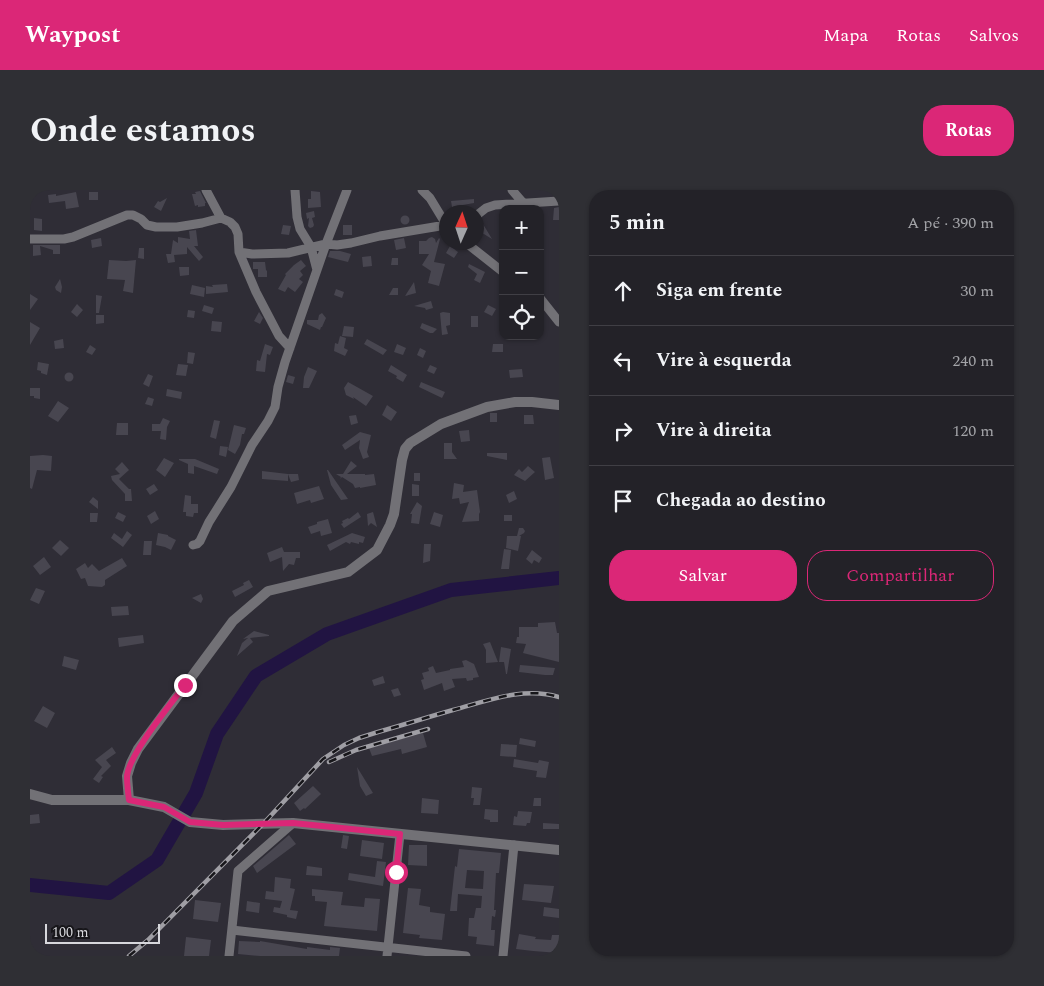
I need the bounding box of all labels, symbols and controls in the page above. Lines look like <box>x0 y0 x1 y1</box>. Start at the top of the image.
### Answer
text: Waypost <box>25 17 121 53</box>
text: Mapa <box>823 22 868 49</box>
text: Rotas <box>896 22 941 49</box>
text: Salvos <box>969 22 1019 49</box>
text: Onde estamos <box>30 104 256 157</box>
button: Rotas <box>923 105 1014 156</box>
north arrow <box>439 205 484 250</box>
map controls <box>499 205 544 340</box>
button: + <box>499 205 544 250</box>
text: 5 min <box>609 207 665 239</box>
text: A pé · 390 m <box>907 211 994 235</box>
button: − <box>499 250 544 295</box>
text: Siga em frente <box>656 276 782 305</box>
icon: ahead <box>609 277 637 305</box>
text: 30 m <box>960 279 994 303</box>
button: locate <box>499 295 544 340</box>
text: Vire à esquerda <box>656 346 792 375</box>
icon: left <box>609 347 637 375</box>
text: 240 m <box>952 349 994 373</box>
text: Vire à direita <box>656 416 772 445</box>
icon: right <box>609 417 637 445</box>
text: 120 m <box>952 419 994 443</box>
text: Chegada ao destino <box>656 486 826 515</box>
icon: arrive <box>609 487 637 515</box>
button: Salvar <box>609 550 797 601</box>
button: Compartilhar <box>807 550 994 601</box>
route end <box>174 674 197 697</box>
route start <box>385 861 408 884</box>
scale bar <box>45 921 160 944</box>
text: 100 m <box>52 922 89 943</box>

